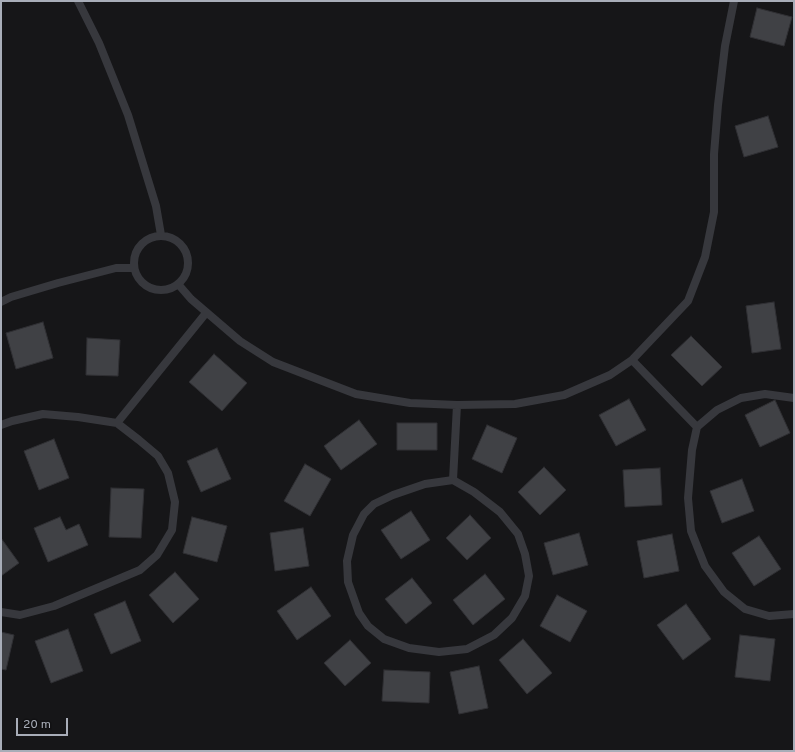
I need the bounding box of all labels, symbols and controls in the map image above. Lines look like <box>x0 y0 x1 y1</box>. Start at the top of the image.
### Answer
scale bar <box>18 710 70 736</box>
text: 20 m <box>23 717 51 733</box>

